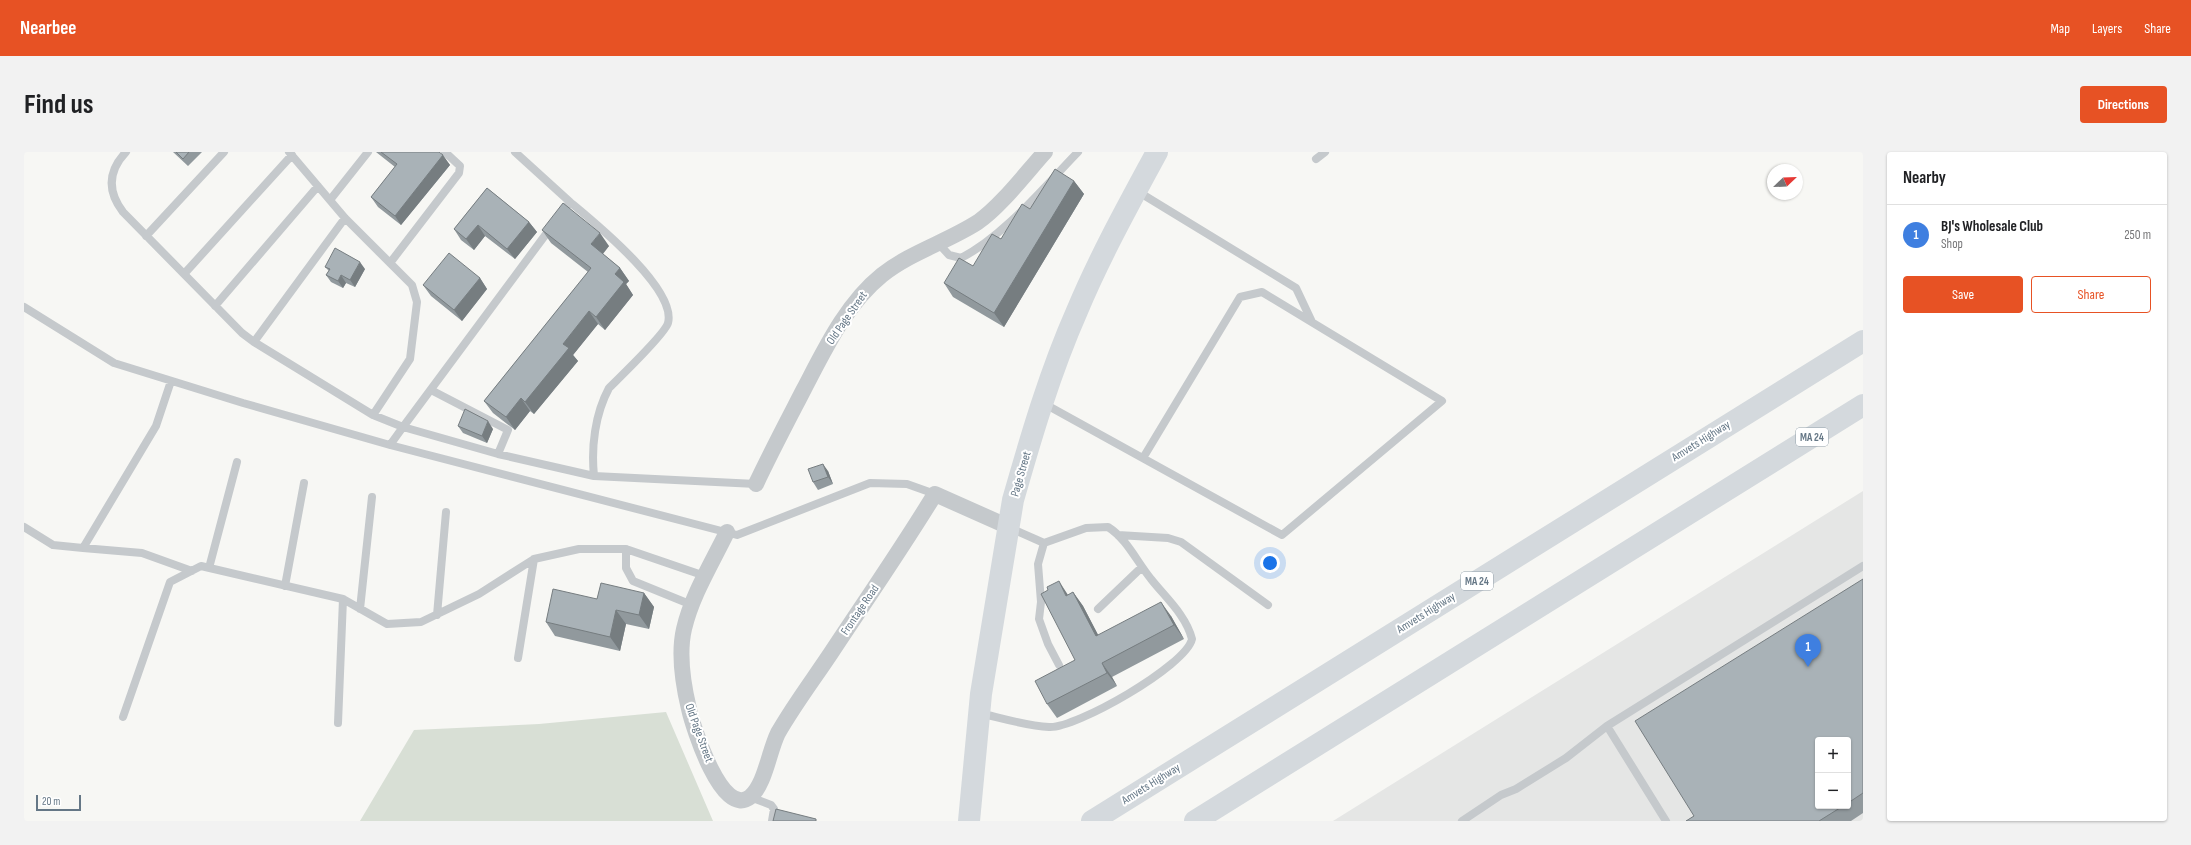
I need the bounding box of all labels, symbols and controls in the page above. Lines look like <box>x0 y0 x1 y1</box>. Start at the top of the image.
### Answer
text: Nearbee <box>20 17 76 40</box>
text: Map <box>2050 20 2070 37</box>
text: Layers <box>2092 20 2122 37</box>
text: Share <box>2144 20 2171 37</box>
button: Directions <box>2080 86 2167 123</box>
text: Find us <box>24 88 93 121</box>
north arrow <box>1767 164 1803 200</box>
text: Nearby <box>1903 168 1946 188</box>
text: BJ's Wholesale Club <box>1941 217 2043 236</box>
text: 1 <box>1913 227 1919 243</box>
text: 250 m <box>2124 227 2151 243</box>
text: Shop <box>1941 236 1963 252</box>
button: Save <box>1903 276 2023 313</box>
button: Share <box>2031 276 2151 313</box>
street label: Old Page Street <box>823 288 871 347</box>
street label: Amvets Highway <box>1668 417 1733 465</box>
road number: MA 24 <box>1796 428 1828 446</box>
street label: Page Street <box>1007 449 1035 498</box>
your location <box>1260 553 1280 573</box>
road number: MA 24 <box>1461 572 1493 590</box>
street label: Frontage Road <box>838 582 882 638</box>
street label: Amvets Highway <box>1393 589 1458 637</box>
pin: 1 <box>1795 634 1821 667</box>
street label: Old Page Street <box>681 702 717 765</box>
map controls <box>1815 737 1851 809</box>
button: + <box>1815 737 1851 773</box>
street label: Amvets Highway <box>1118 760 1183 808</box>
button: − <box>1815 773 1851 809</box>
scale bar <box>36 793 81 812</box>
text: 20 m <box>42 795 60 808</box>

